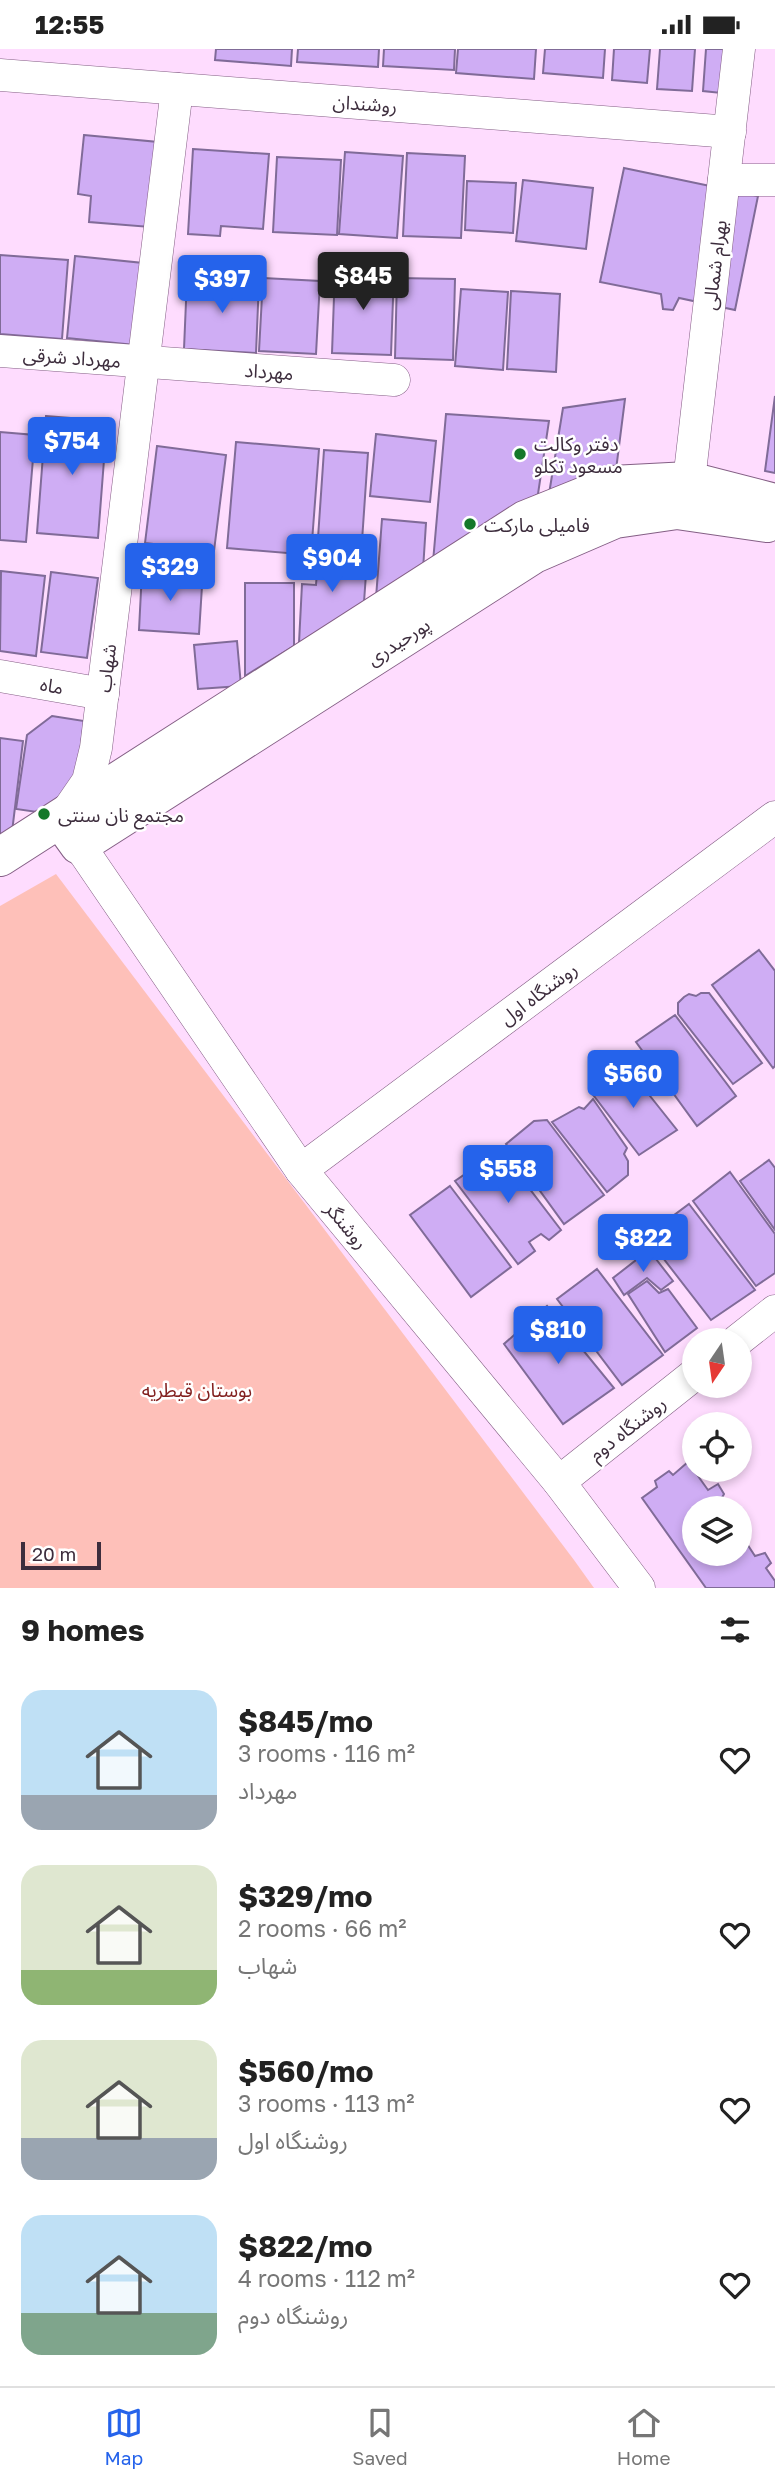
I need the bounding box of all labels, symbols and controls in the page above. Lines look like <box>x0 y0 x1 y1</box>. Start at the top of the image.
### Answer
text: 12:55 <box>35 9 104 40</box>
street label: روشندان <box>332 89 398 118</box>
street label: بهرام شمالی <box>697 219 735 312</box>
pin: $845 <box>322 253 404 312</box>
pin: $397 <box>181 255 263 315</box>
text: $845 <box>334 261 392 289</box>
text: $397 <box>194 264 250 292</box>
street label: مهرداد شرقی <box>22 342 122 373</box>
street label: مهرداد <box>244 358 294 385</box>
pin: $754 <box>31 417 113 477</box>
text: $754 <box>44 426 100 454</box>
place label: دفتر وکالت مسعود تکلو <box>534 432 623 478</box>
marker: دفتر وکالت مسعود تکلو <box>512 446 528 462</box>
place label: فامیلی مارکت <box>484 513 590 537</box>
marker: فامیلی مارکت <box>462 516 478 532</box>
pin: $904 <box>291 535 373 594</box>
pin: $329 <box>129 543 211 603</box>
text: $904 <box>302 543 362 571</box>
text: $329 <box>141 552 199 580</box>
street label: پورحیدری <box>362 612 435 672</box>
street label: شهاب <box>92 642 121 694</box>
street label: ماه <box>39 672 65 698</box>
place label: مجتمع نان سنتی <box>58 803 184 830</box>
marker: مجتمع نان سنتی <box>36 806 52 822</box>
street label: روشنگاه اول <box>495 957 582 1030</box>
pin: $560 <box>592 1051 674 1110</box>
text: $560 <box>604 1059 663 1087</box>
pin: $558 <box>467 1145 549 1205</box>
text: $558 <box>479 1154 537 1182</box>
street label: روشنگر <box>319 1196 373 1254</box>
pin: $822 <box>602 1215 684 1274</box>
text: $822 <box>614 1223 672 1251</box>
pin: $810 <box>517 1307 599 1366</box>
text: $810 <box>530 1315 586 1343</box>
north arrow <box>682 1328 752 1398</box>
map controls <box>682 1328 752 1566</box>
park label: بوستان قیطریه <box>142 1378 252 1402</box>
street label: روشنگاه دوم <box>584 1391 673 1468</box>
button: locate <box>682 1412 752 1482</box>
button: layers <box>682 1496 752 1566</box>
scale bar <box>21 1539 102 1571</box>
text: 20 m <box>32 1542 76 1565</box>
icon: filters <box>716 1611 754 1649</box>
text: 9 homes <box>21 1612 144 1648</box>
text: $845/mo <box>238 1703 373 1739</box>
icon: home <box>77 1718 161 1802</box>
text: 3 rooms · 116 m² <box>238 1739 415 1767</box>
icon: heart <box>716 1741 754 1779</box>
text: مهرداد <box>238 1776 298 1804</box>
text: $329/mo <box>238 1878 372 1914</box>
icon: home <box>77 1893 161 1977</box>
text: 2 rooms · 66 m² <box>238 1914 407 1942</box>
icon: heart <box>716 1916 754 1954</box>
text: شهاب <box>238 1951 297 1979</box>
text: $560/mo <box>238 2053 374 2089</box>
icon: home <box>77 2068 161 2152</box>
text: 3 rooms · 113 m² <box>238 2089 415 2117</box>
icon: heart <box>716 2091 754 2129</box>
text: روشنگاه اول <box>238 2126 348 2154</box>
text: $822/mo <box>238 2228 373 2264</box>
icon: home <box>77 2243 161 2327</box>
text: 4 rooms · 112 m² <box>238 2264 415 2292</box>
icon: heart <box>716 2266 754 2304</box>
text: روشنگاه دوم <box>238 2301 348 2329</box>
tab: Map <box>105 2404 143 2469</box>
tab: Saved <box>352 2404 408 2469</box>
tab: Home <box>617 2404 670 2469</box>

